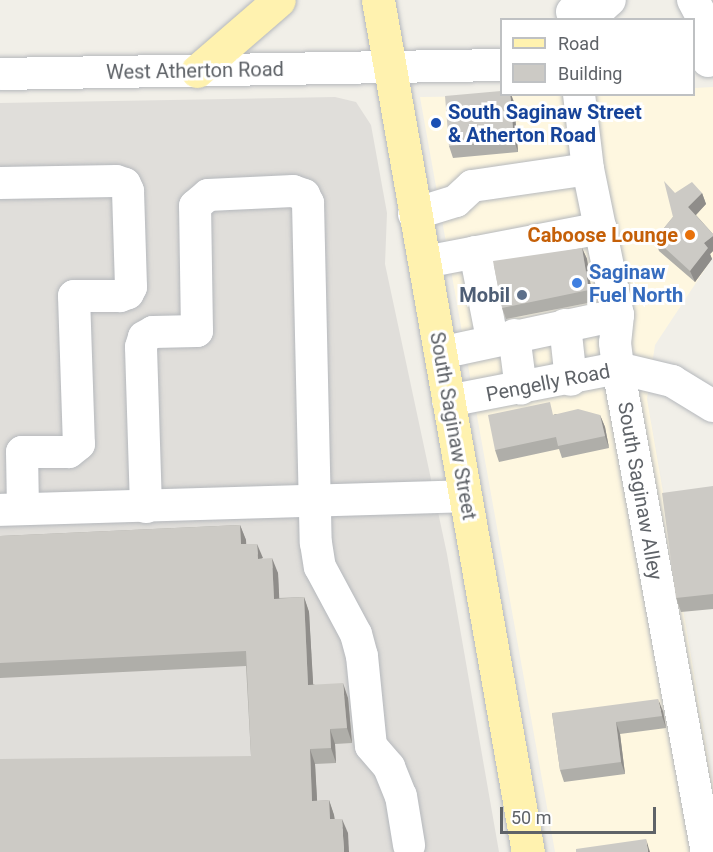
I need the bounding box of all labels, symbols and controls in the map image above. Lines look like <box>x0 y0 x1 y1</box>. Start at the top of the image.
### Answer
legend <box>500 18 695 96</box>
text: Road <box>558 33 599 54</box>
street label: West Atherton Road <box>106 57 284 85</box>
text: Building <box>558 63 622 84</box>
place label: South Saginaw Street & Atherton Road <box>448 100 642 147</box>
marker: South Saginaw Street & Atherton Road <box>429 116 443 130</box>
place label: Caboose Lounge <box>528 223 678 247</box>
marker: Caboose Lounge <box>683 228 697 242</box>
place label: Saginaw Fuel North <box>589 260 683 307</box>
marker: Saginaw Fuel North <box>570 276 584 290</box>
place label: Mobil <box>459 283 510 307</box>
marker: Mobil <box>515 288 529 302</box>
street label: South Saginaw Street <box>425 330 481 522</box>
street label: Pengelly Road <box>484 359 612 407</box>
street label: South Saginaw Alley <box>613 400 667 582</box>
scale bar <box>503 795 659 833</box>
text: 50 m <box>511 807 551 828</box>

